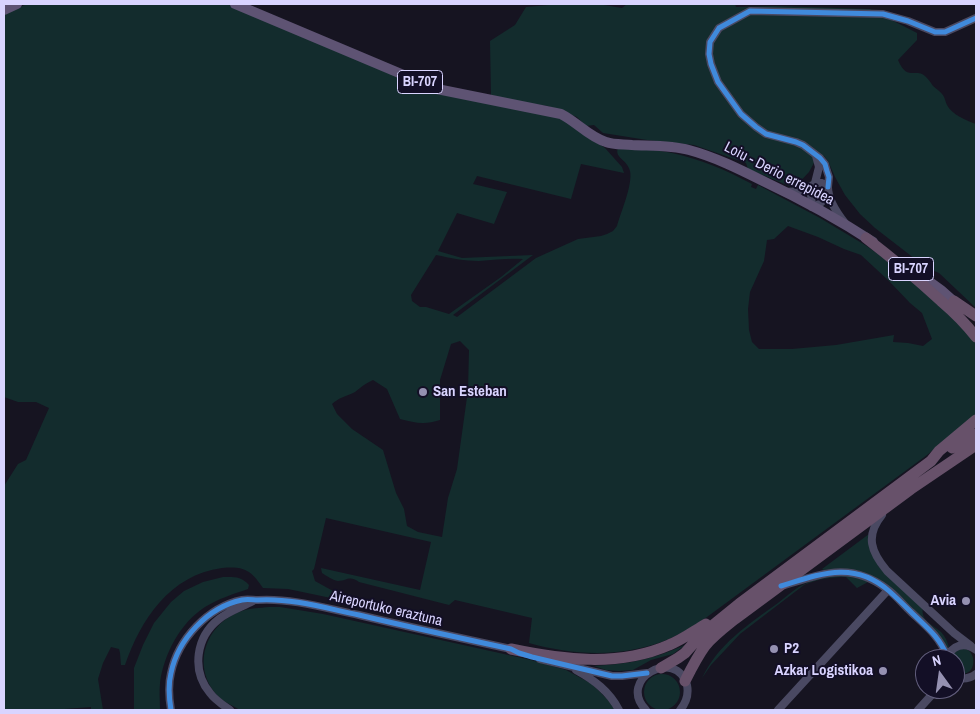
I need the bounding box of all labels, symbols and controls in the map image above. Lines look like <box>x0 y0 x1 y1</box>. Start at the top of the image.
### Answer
road number: BI-707 <box>398 70 442 94</box>
street label: Loiu - Derio errepidea <box>721 139 837 209</box>
road number: BI-707 <box>888 258 934 280</box>
place label: San Esteban <box>433 383 507 401</box>
marker: San Esteban <box>417 386 429 398</box>
street label: Aireportuko eraztuna <box>328 587 444 631</box>
place label: Avia <box>930 592 956 610</box>
marker: Avia <box>960 595 972 607</box>
place label: P2 <box>784 640 799 658</box>
marker: P2 <box>768 643 780 655</box>
north arrow <box>915 649 965 699</box>
text: N <box>930 651 943 670</box>
place label: Azkar Logistikoa <box>775 662 873 680</box>
marker: Azkar Logistikoa <box>877 665 889 677</box>

